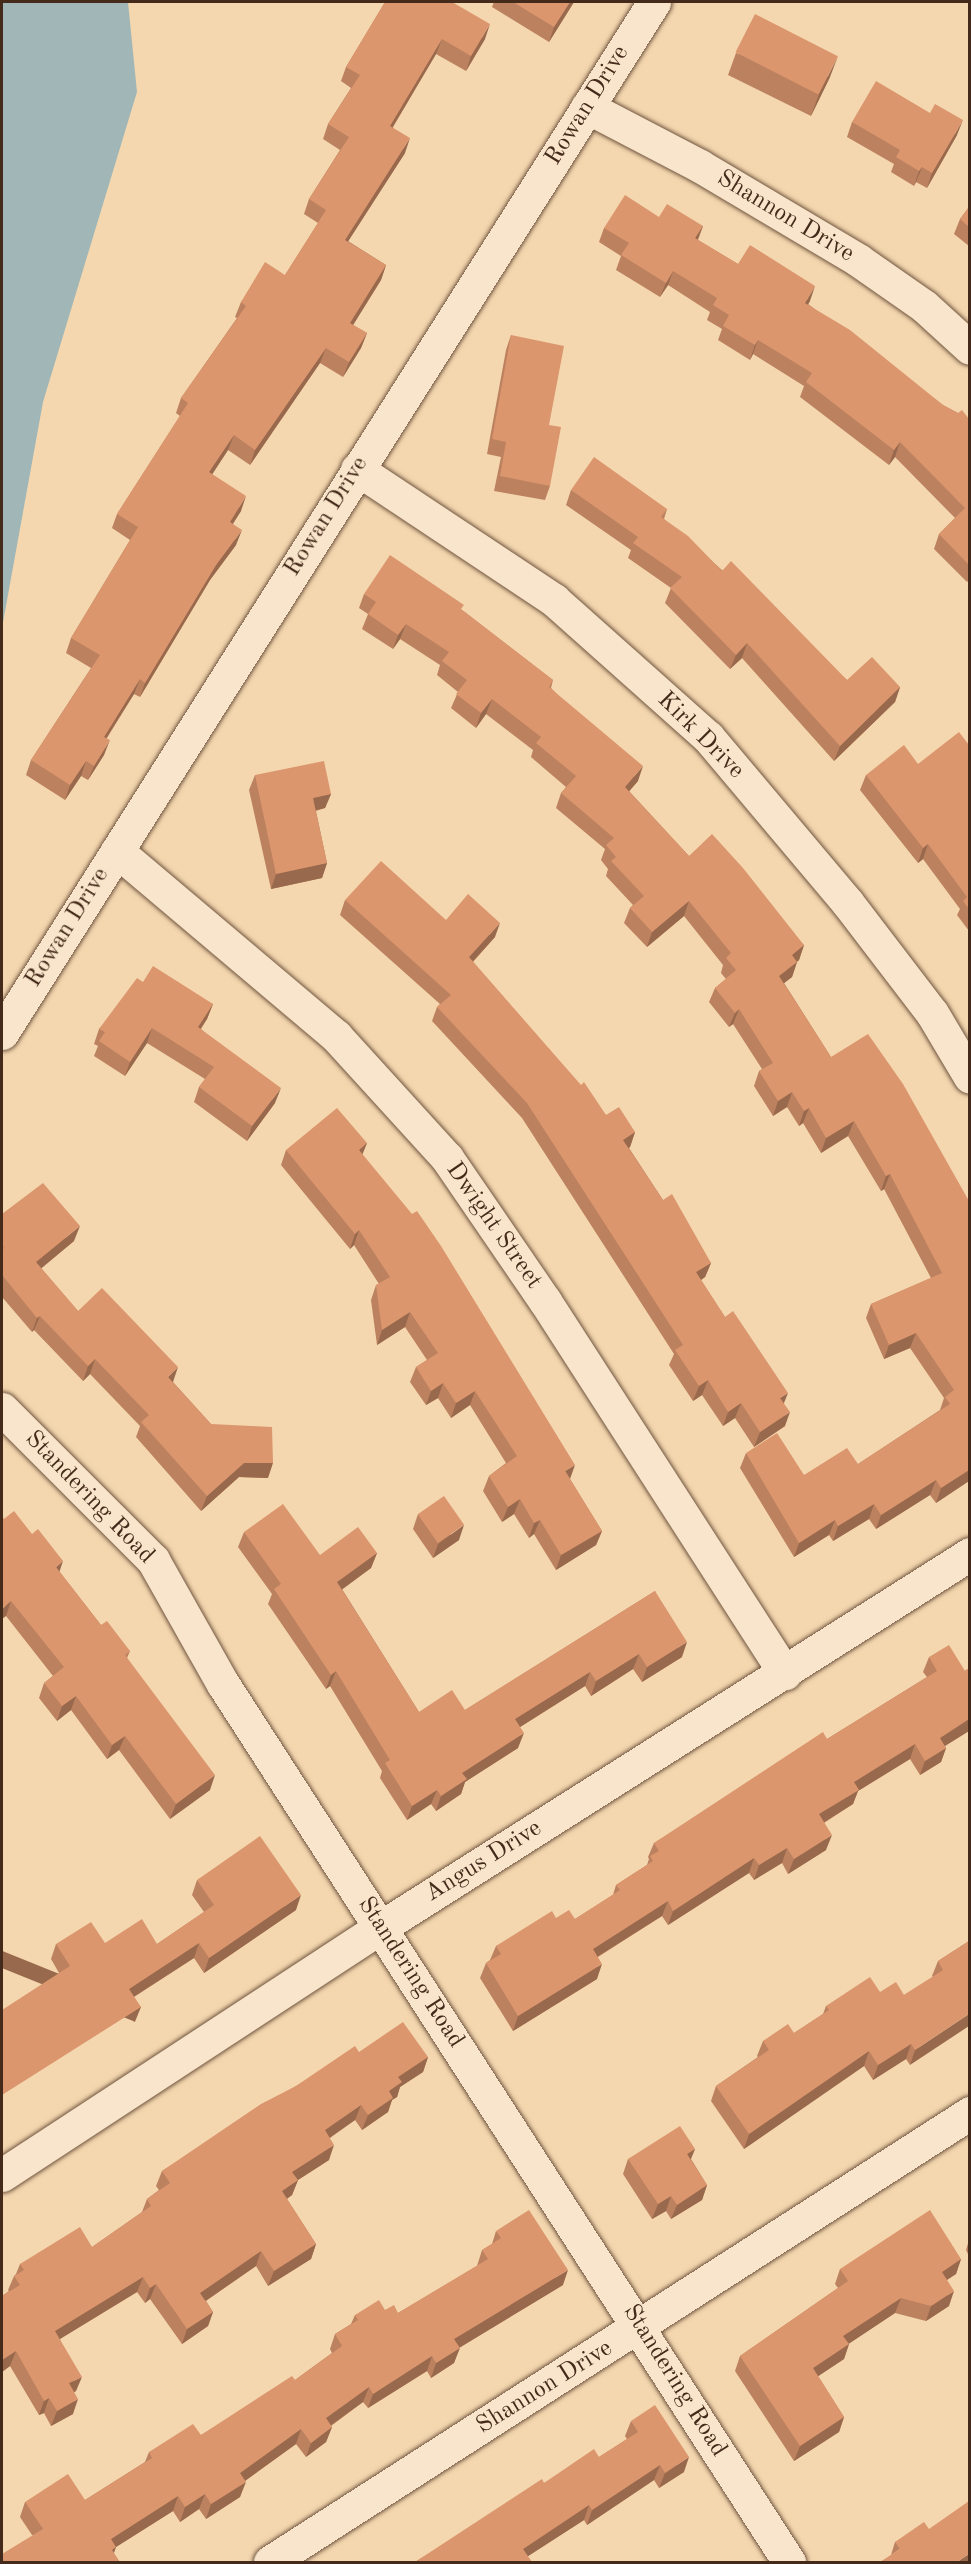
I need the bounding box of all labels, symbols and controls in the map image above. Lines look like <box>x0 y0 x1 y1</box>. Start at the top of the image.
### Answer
street label: Rowan Drive <box>540 41 636 171</box>
street label: Shannon Drive <box>711 165 859 269</box>
street label: Rowan Drive <box>279 452 375 582</box>
street label: Kirk Drive <box>650 686 750 786</box>
street label: Rowan Drive <box>20 863 116 993</box>
street label: Dwight Street <box>439 1157 547 1295</box>
street label: Standering Road <box>18 1425 160 1571</box>
street label: Angus Drive <box>420 1815 548 1909</box>
street label: Standering Road <box>351 1892 469 2054</box>
street label: Standering Road <box>616 2300 732 2462</box>
street label: Shannon Drive <box>472 2335 618 2441</box>

